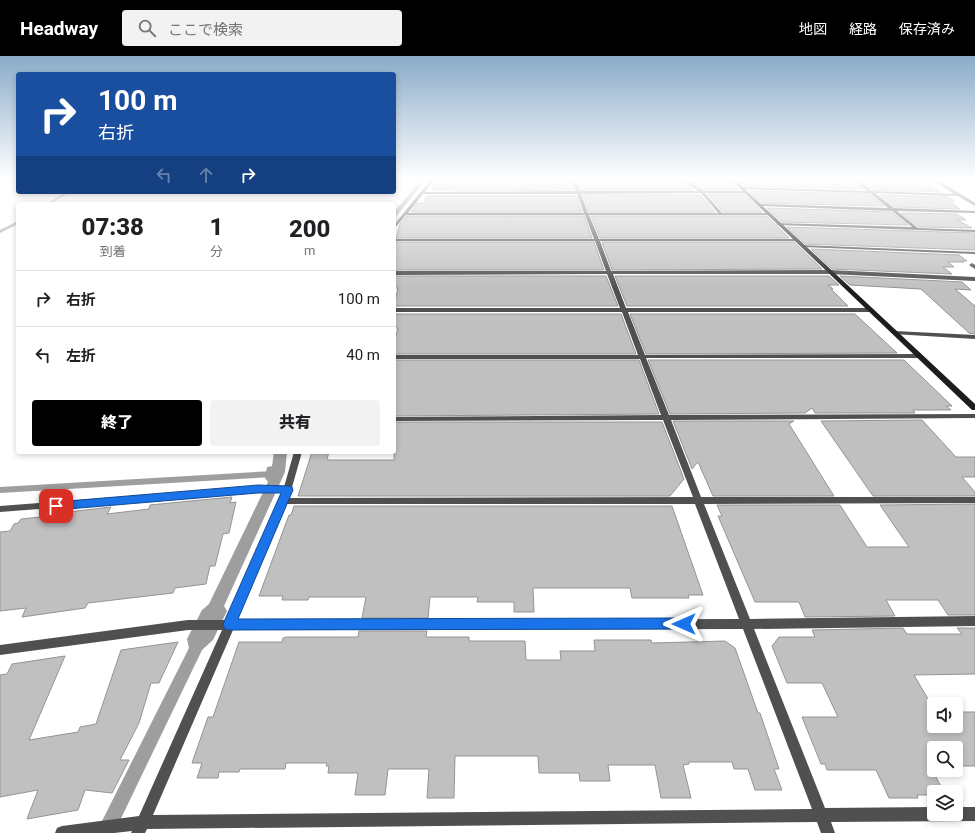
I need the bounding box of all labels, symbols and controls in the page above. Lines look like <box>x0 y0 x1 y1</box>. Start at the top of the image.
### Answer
search box <box>122 10 402 46</box>
text: Headway <box>20 17 98 40</box>
icon: search <box>136 17 158 39</box>
text: ここで検索 <box>168 21 243 39</box>
text: 地図 <box>799 21 827 37</box>
text: 経路 <box>849 21 877 37</box>
text: 保存済み <box>899 21 955 37</box>
text: 100 m <box>98 84 177 117</box>
icon: right <box>32 88 84 140</box>
text: 右折 <box>98 122 134 143</box>
icon: left <box>153 164 175 186</box>
icon: ahead <box>195 164 217 186</box>
icon: right <box>237 164 259 186</box>
text: 07:38 <box>82 213 144 241</box>
text: 1 <box>209 213 223 241</box>
text: 200 <box>289 215 330 243</box>
text: m <box>304 243 315 258</box>
text: 到着 <box>100 244 126 259</box>
text: 分 <box>210 244 223 259</box>
icon: right <box>32 288 54 310</box>
text: 100 m <box>338 290 380 308</box>
text: 右折 <box>66 291 96 309</box>
icon: left <box>32 344 54 366</box>
text: 40 m <box>346 346 380 364</box>
text: 左折 <box>66 347 96 365</box>
button: 終了 <box>32 400 202 446</box>
button: 共有 <box>210 400 380 446</box>
pin <box>39 489 73 523</box>
icon: arrive <box>45 495 67 517</box>
position arrow <box>663 603 705 645</box>
map controls <box>927 697 963 821</box>
button: sound <box>927 697 963 733</box>
button: search <box>927 741 963 777</box>
button: layers <box>927 785 963 821</box>

